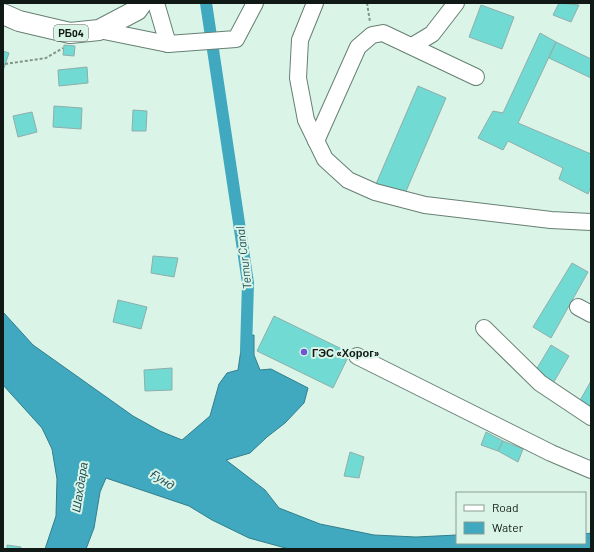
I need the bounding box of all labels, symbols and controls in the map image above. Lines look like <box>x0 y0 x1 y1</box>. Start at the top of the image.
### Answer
road number: РБ04 <box>54 25 88 41</box>
water label: Temur Canal <box>232 226 254 290</box>
place label: ГЭС «Хорог» <box>312 346 380 359</box>
marker: ГЭС «Хорог» <box>299 347 309 357</box>
water label: Шахдара <box>68 461 91 513</box>
water label: Ғунд <box>148 466 178 493</box>
legend <box>456 492 586 544</box>
text: Road <box>492 500 519 514</box>
text: Water <box>492 520 524 534</box>

